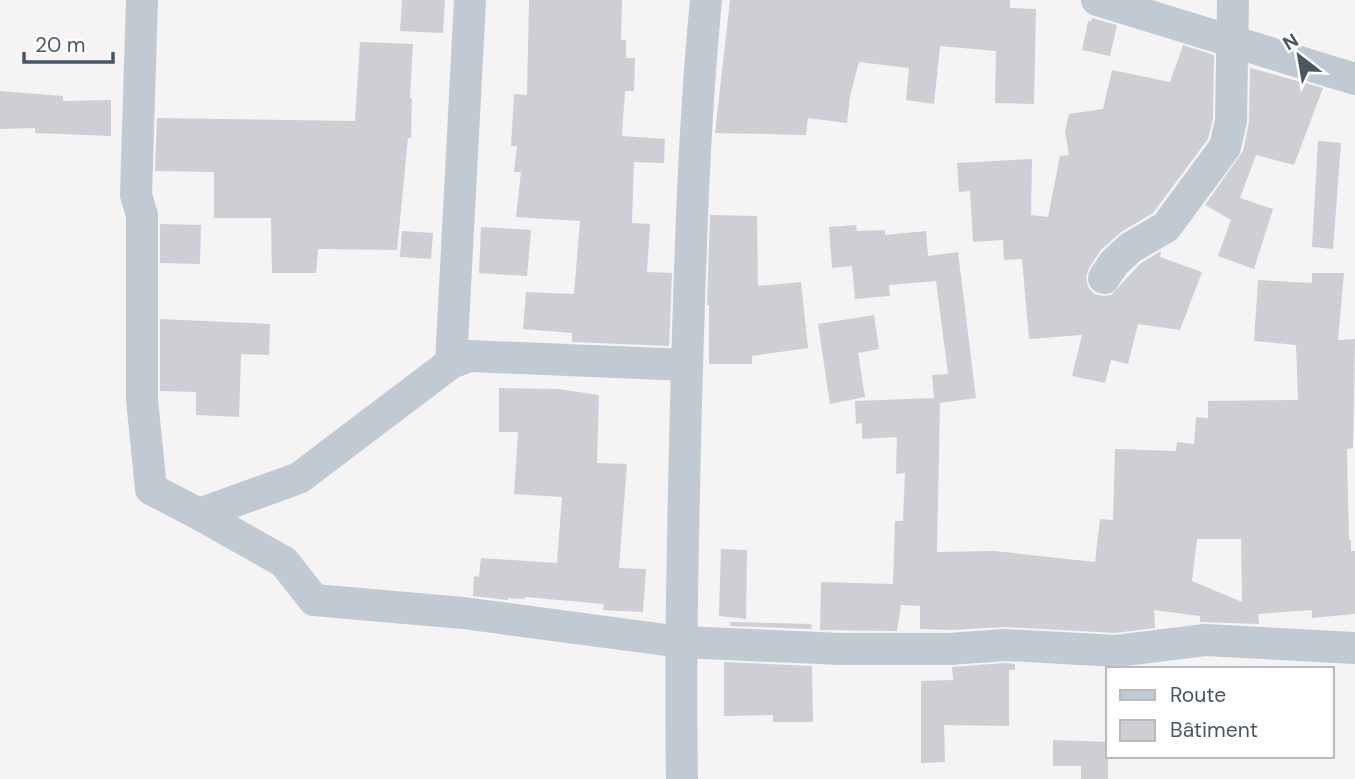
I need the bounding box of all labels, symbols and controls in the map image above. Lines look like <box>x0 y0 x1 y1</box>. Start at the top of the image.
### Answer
scale bar <box>24 21 114 65</box>
north arrow <box>1264 21 1334 91</box>
text: N <box>1278 28 1303 56</box>
text: 20 m <box>35 31 86 59</box>
legend <box>1106 667 1334 758</box>
text: Route <box>1170 681 1226 709</box>
text: Bâtiment <box>1170 716 1258 744</box>

